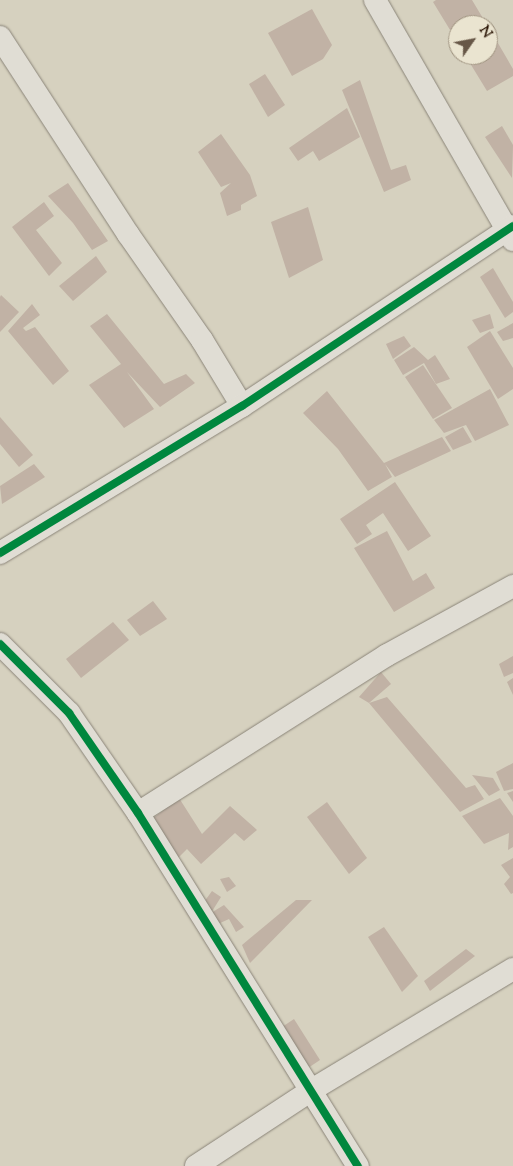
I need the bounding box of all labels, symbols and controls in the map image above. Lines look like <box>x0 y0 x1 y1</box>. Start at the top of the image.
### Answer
north arrow <box>448 15 498 65</box>
text: N <box>473 22 496 43</box>

